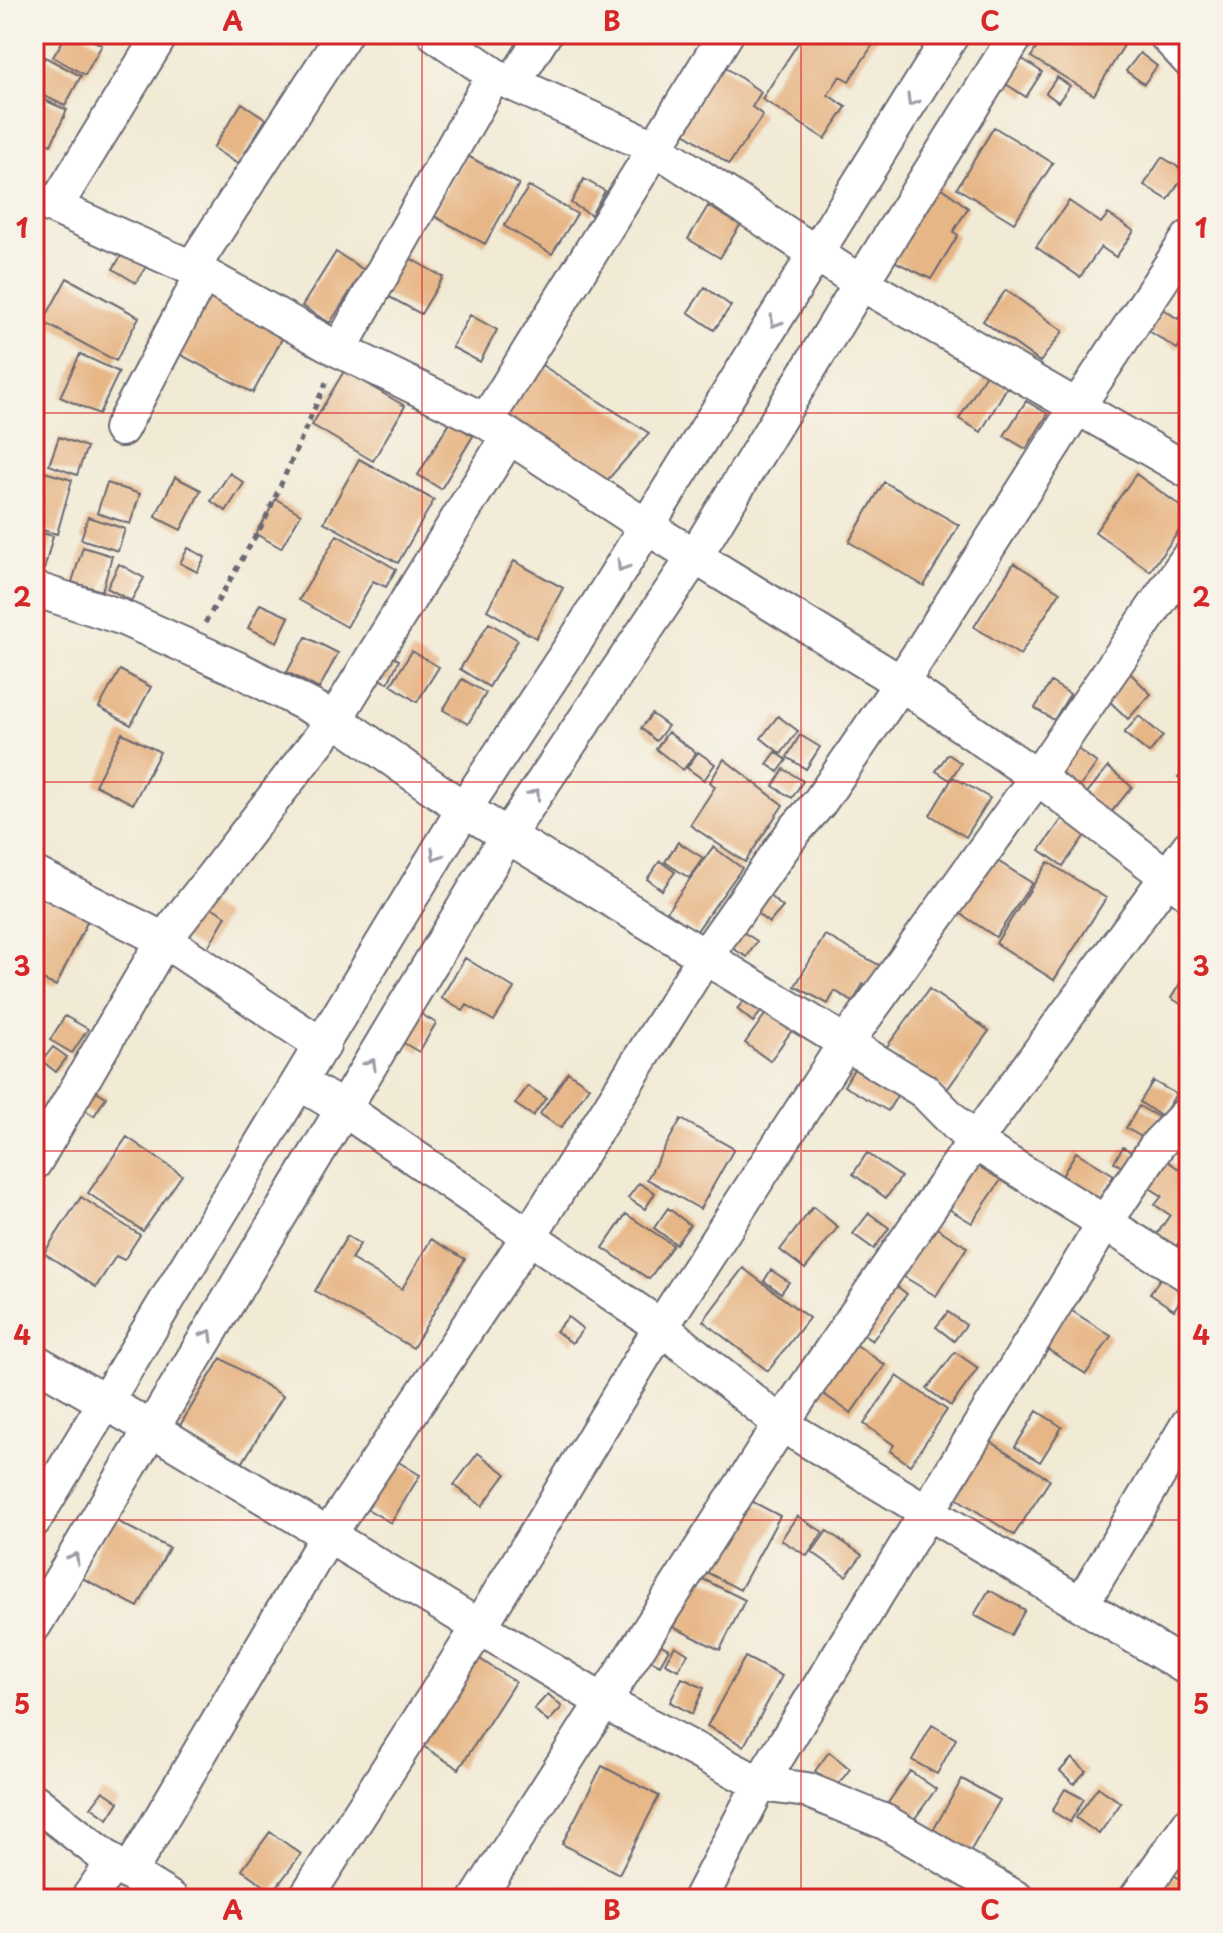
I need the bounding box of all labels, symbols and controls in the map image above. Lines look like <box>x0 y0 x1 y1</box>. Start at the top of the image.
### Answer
text: A <box>223 1 243 40</box>
text: B <box>603 1 621 40</box>
text: C <box>980 1 1000 40</box>
one-way arrow <box>906 92 921 106</box>
text: 1 <box>16 208 28 247</box>
text: 1 <box>1195 208 1207 247</box>
one-way arrow <box>770 313 785 328</box>
one-way arrow <box>617 557 632 572</box>
text: 2 <box>13 577 31 616</box>
text: 2 <box>1192 577 1210 616</box>
one-way arrow <box>525 789 540 803</box>
one-way arrow <box>431 846 446 861</box>
text: 3 <box>13 946 31 985</box>
text: 3 <box>1192 946 1210 985</box>
one-way arrow <box>361 1059 377 1073</box>
text: 4 <box>13 1315 31 1354</box>
text: 4 <box>1192 1315 1210 1354</box>
one-way arrow <box>198 1329 214 1344</box>
one-way arrow <box>64 1552 80 1567</box>
text: 5 <box>14 1684 30 1723</box>
text: 5 <box>1193 1684 1209 1723</box>
text: A <box>223 1890 243 1929</box>
text: B <box>603 1890 621 1929</box>
text: C <box>980 1890 1000 1929</box>

